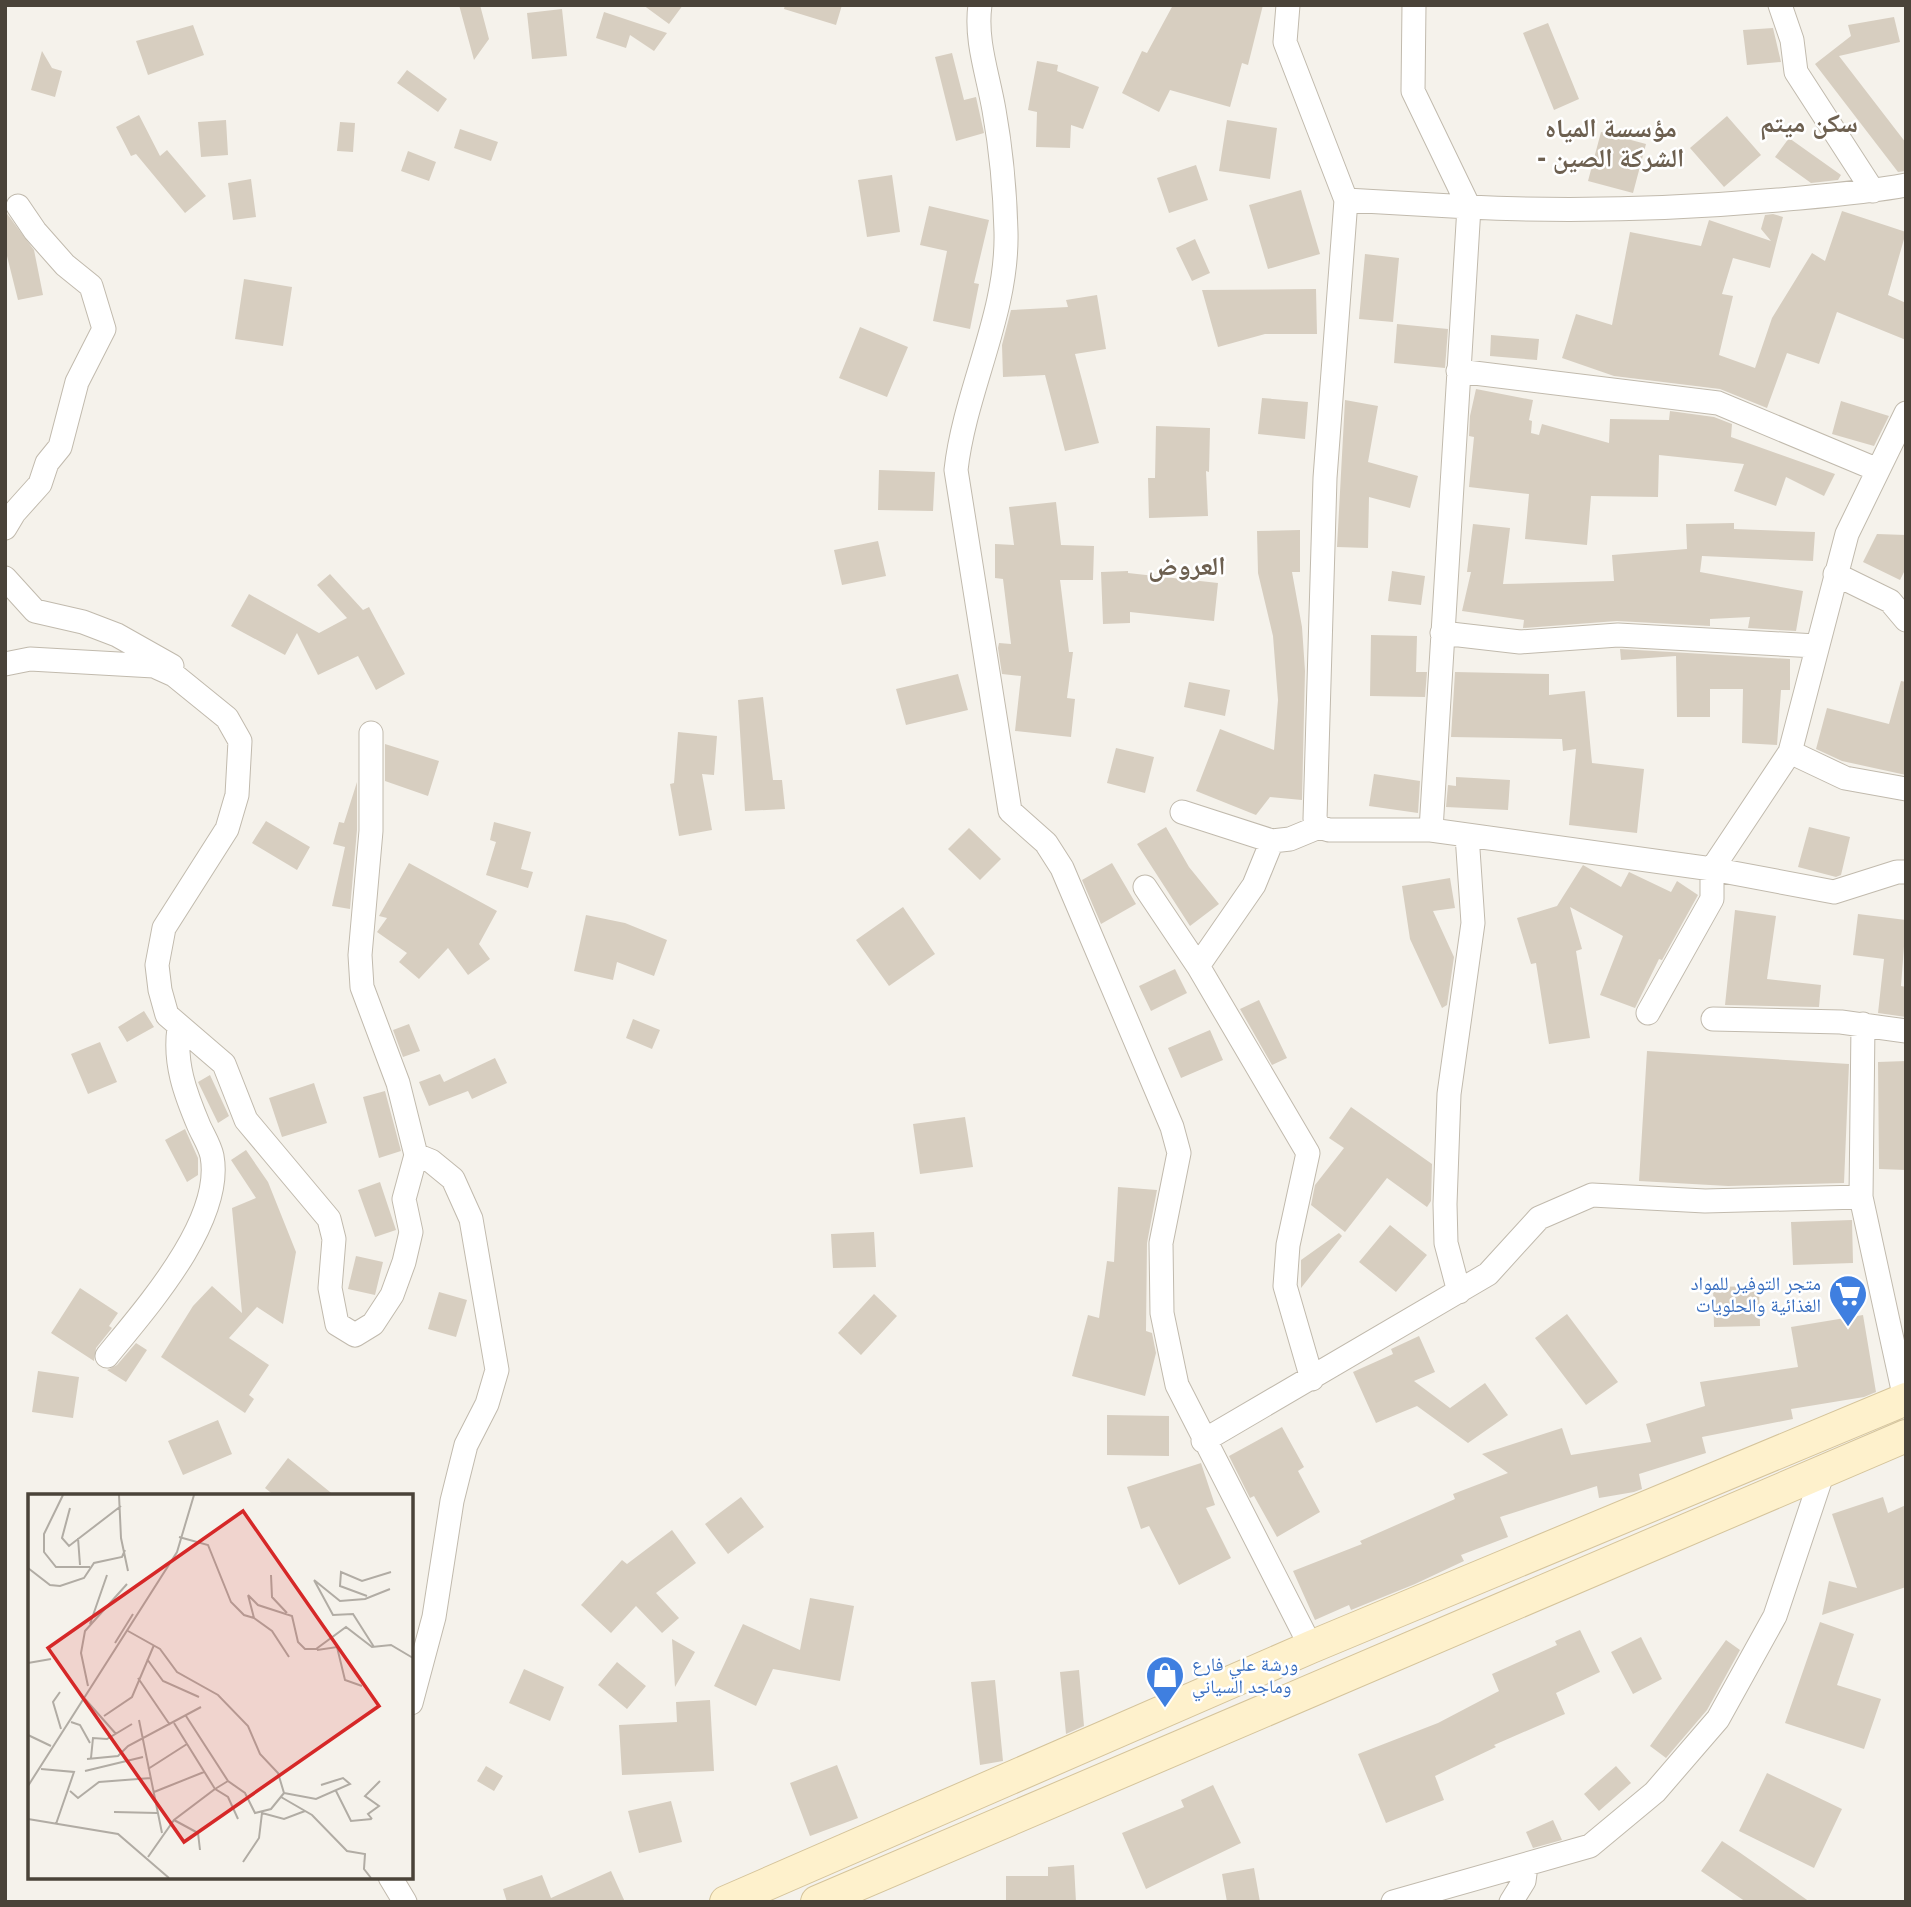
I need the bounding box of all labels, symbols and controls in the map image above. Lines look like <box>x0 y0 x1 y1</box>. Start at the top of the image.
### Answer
district label: سكن ميتم <box>1760 104 1858 141</box>
district label: مؤسسة المياه - الشركة الصين <box>1538 109 1684 175</box>
district label: العروض <box>1148 547 1226 583</box>
place label: متجر التوفير للمواد الغذائية والحلويات <box>1691 1270 1821 1318</box>
supermarket icon: متجر التوفير للمواد الغذائية والحلويات <box>1827 1273 1869 1328</box>
inset map <box>28 1494 413 1879</box>
place label: ورشة علي فارع وماجد السياني <box>1192 1651 1298 1702</box>
shop icon: ورشة علي فارع وماجد السياني <box>1144 1654 1186 1709</box>

